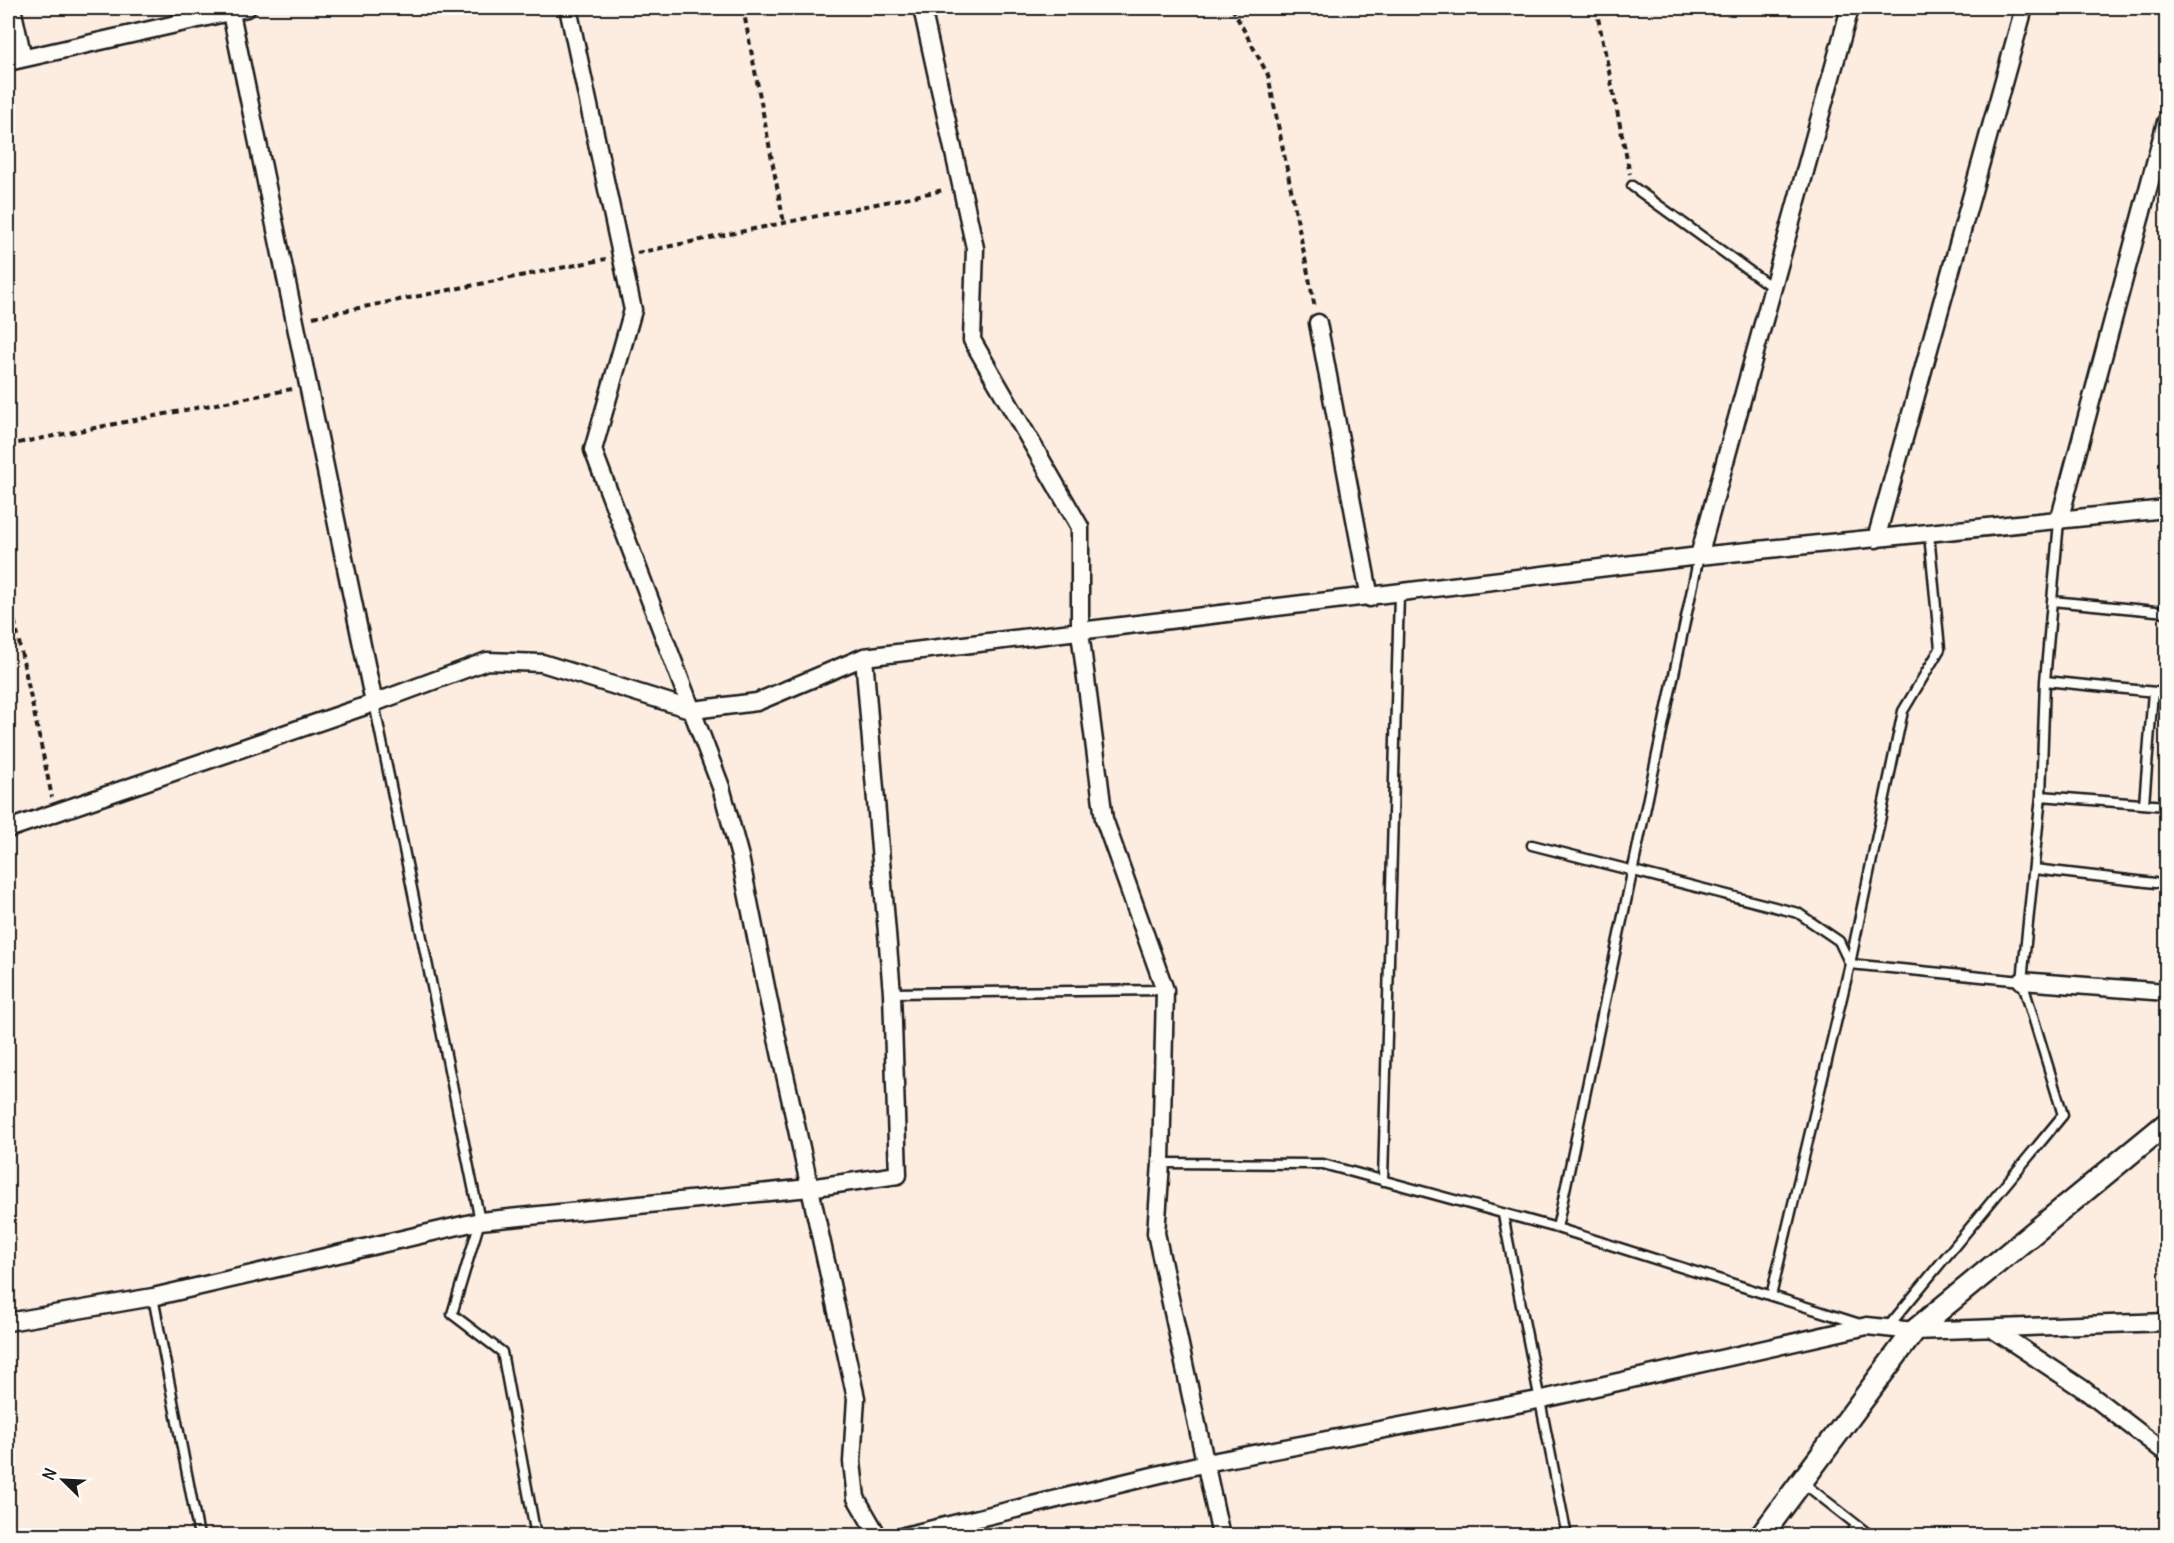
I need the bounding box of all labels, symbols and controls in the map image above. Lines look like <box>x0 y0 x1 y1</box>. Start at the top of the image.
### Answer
north arrow <box>33 1450 93 1510</box>
text: N <box>38 1465 61 1483</box>

